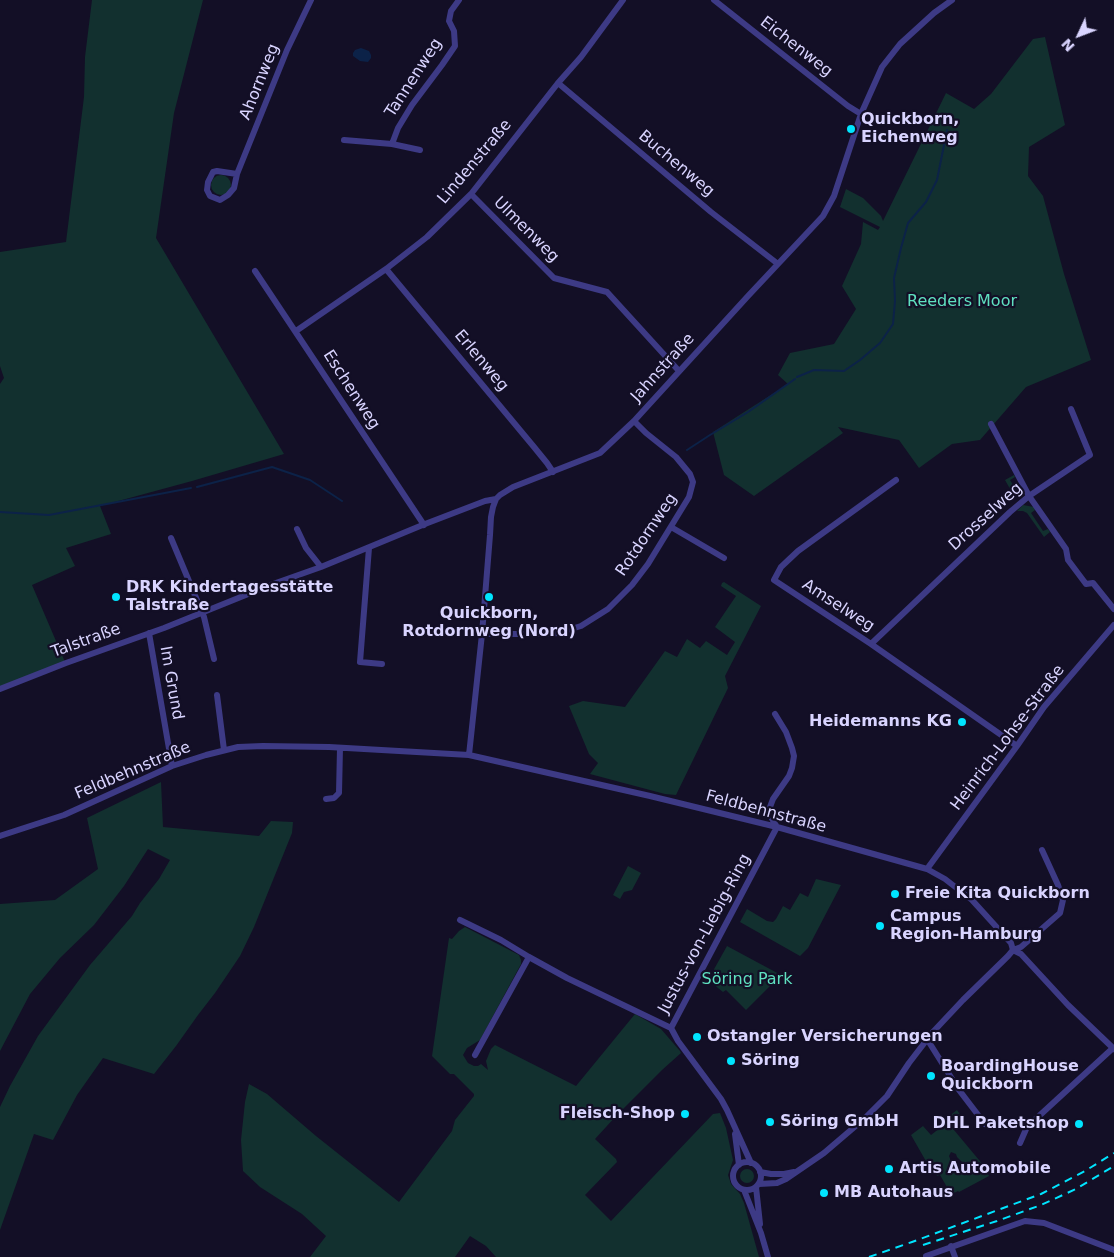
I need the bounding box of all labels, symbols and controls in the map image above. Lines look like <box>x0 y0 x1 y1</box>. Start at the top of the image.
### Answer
north arrow <box>1054 10 1104 60</box>
street label: Eichenweg <box>756 13 836 81</box>
street label: Tannenweg <box>381 35 447 121</box>
text: N <box>1058 35 1078 55</box>
street label: Ahornweg <box>236 41 284 123</box>
place label: Quickborn, Eichenweg <box>861 110 959 148</box>
street label: Lindenstraße <box>434 116 516 208</box>
marker: Quickborn, Eichenweg <box>845 123 857 135</box>
street label: Buchenweg <box>634 127 718 201</box>
street label: Ulmenweg <box>489 193 563 267</box>
park label: Reeders Moor <box>907 292 1017 312</box>
street label: Erlenweg <box>450 326 512 396</box>
street label: Jahnstraße <box>627 330 699 406</box>
street label: Eschenweg <box>318 347 384 433</box>
street label: Drosselweg <box>945 479 1027 555</box>
street label: Rotdornweg <box>612 490 682 580</box>
street label: Amselweg <box>798 576 878 636</box>
place label: DRK Kindertagesstätte Talstraße <box>126 578 333 616</box>
marker: DRK Kindertagesstätte Talstraße <box>110 591 122 603</box>
marker: Quickborn, Rotdornweg (Nord) <box>483 591 495 603</box>
place label: Quickborn, Rotdornweg (Nord) <box>402 604 576 642</box>
street label: Talstraße <box>49 620 123 662</box>
street label: Im Grund <box>155 644 187 722</box>
street label: Heinrich-Lohse-Straße <box>947 661 1069 815</box>
place label: Heidemanns KG <box>809 712 952 732</box>
marker: Heidemanns KG <box>956 716 968 728</box>
street label: Feldbehnstraße <box>72 738 194 804</box>
street label: Feldbehnstraße <box>704 787 828 837</box>
street label: Justus-von-Liebig-Ring <box>655 851 755 1017</box>
place label: Freie Kita Quickborn <box>905 884 1090 904</box>
marker: Freie Kita Quickborn <box>889 888 901 900</box>
place label: Campus Region-Hamburg <box>890 907 1042 945</box>
marker: Campus Region-Hamburg <box>874 920 886 932</box>
park label: Söring Park <box>702 970 792 990</box>
place label: Ostangler Versicherungen <box>707 1027 943 1047</box>
marker: Ostangler Versicherungen <box>691 1031 703 1043</box>
place label: Söring <box>741 1051 800 1071</box>
marker: Söring <box>725 1055 737 1067</box>
place label: BoardingHouse Quickborn <box>941 1057 1079 1095</box>
marker: BoardingHouse Quickborn <box>925 1070 937 1082</box>
place label: Fleisch-Shop <box>560 1104 675 1124</box>
marker: Fleisch-Shop <box>679 1108 691 1120</box>
place label: Söring GmbH <box>780 1112 899 1132</box>
place label: DHL Paketshop <box>932 1114 1069 1134</box>
marker: Söring GmbH <box>764 1116 776 1128</box>
marker: DHL Paketshop <box>1073 1118 1085 1130</box>
place label: Artis Automobile <box>899 1159 1051 1179</box>
marker: Artis Automobile <box>883 1163 895 1175</box>
place label: MB Autohaus <box>834 1183 953 1203</box>
marker: MB Autohaus <box>818 1187 830 1199</box>

